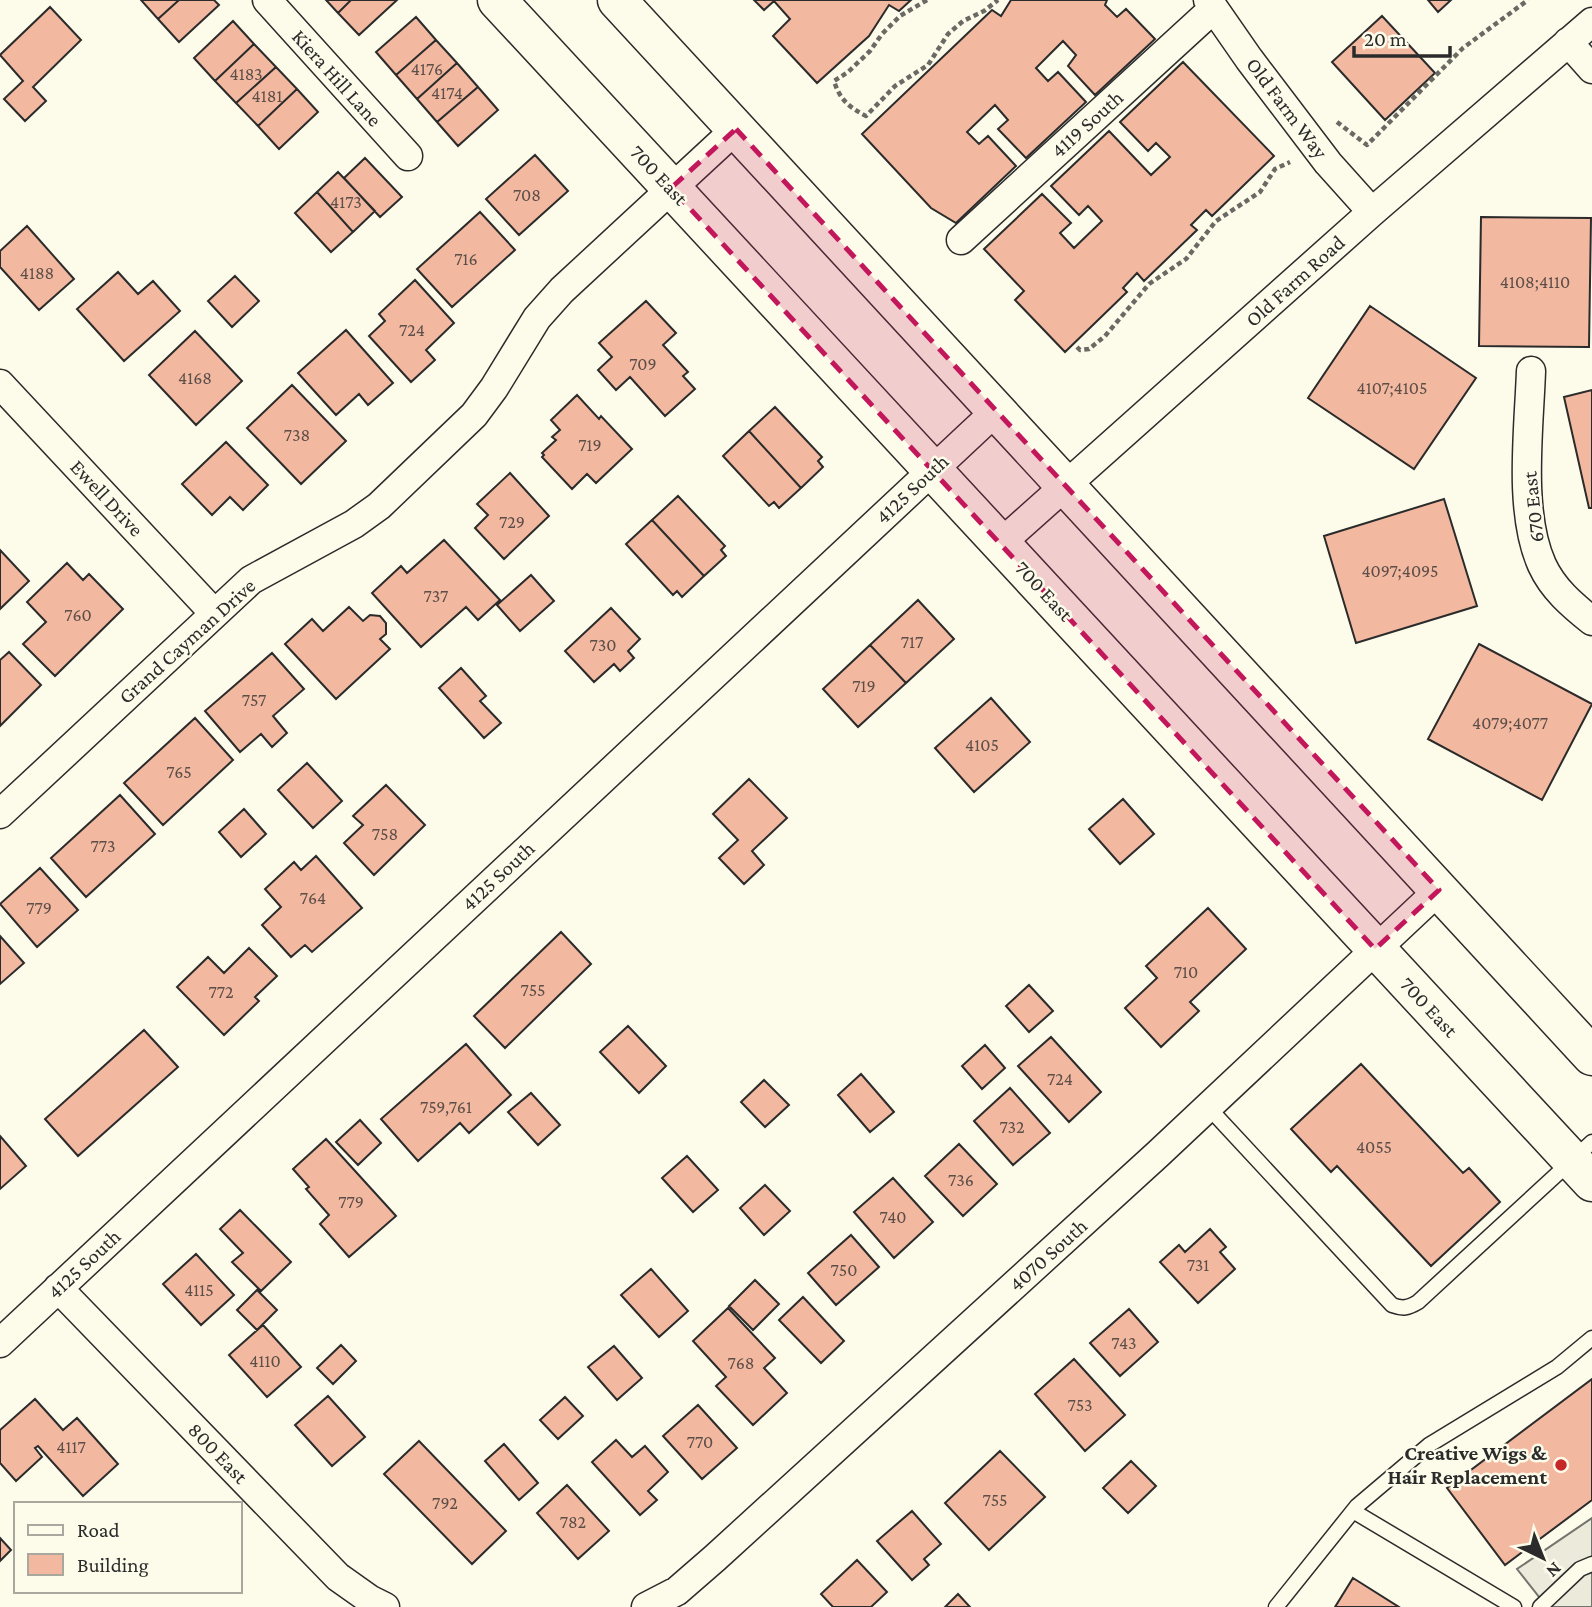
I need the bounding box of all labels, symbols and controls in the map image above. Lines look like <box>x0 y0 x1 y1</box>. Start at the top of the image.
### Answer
scale bar <box>1354 14 1450 58</box>
street label: Kiera Hill Lane <box>287 24 387 132</box>
text: 20 m <box>1364 27 1407 51</box>
street label: Old Farm Way <box>1241 53 1333 163</box>
house number: 4176 <box>411 59 443 79</box>
house number: 4183 <box>229 64 263 84</box>
house number: 4174 <box>431 83 463 103</box>
street label: 4119 South <box>1046 85 1128 163</box>
house number: 4181 <box>252 86 282 106</box>
street label: 700 East <box>625 140 694 211</box>
house number: 708 <box>513 185 541 205</box>
house number: 4173 <box>330 192 362 212</box>
street label: Old Farm Road <box>1241 230 1349 332</box>
house number: 716 <box>454 249 478 269</box>
house number: 4188 <box>20 263 54 283</box>
house number: 4108;4110 <box>1500 272 1570 292</box>
house number: 724 <box>399 320 425 340</box>
house number: 709 <box>629 354 657 374</box>
house number: 4168 <box>178 368 212 388</box>
house number: 4107;4105 <box>1357 378 1427 398</box>
house number: 738 <box>284 425 310 445</box>
house number: 719 <box>578 435 602 455</box>
street label: 4125 South <box>870 449 954 529</box>
street label: Ewell Drive <box>65 455 149 541</box>
street label: 670 East <box>1517 469 1549 544</box>
house number: 729 <box>499 512 525 532</box>
street label: 700 East <box>1010 556 1079 627</box>
house number: 4097;4095 <box>1361 561 1439 581</box>
street label: Grand Cayman Drive <box>114 573 260 709</box>
house number: 737 <box>424 586 448 606</box>
house number: 760 <box>64 605 92 625</box>
house number: 717 <box>901 632 923 652</box>
house number: 730 <box>590 635 616 655</box>
house number: 719 <box>852 676 876 696</box>
house number: 757 <box>242 690 266 710</box>
house number: 4079;4077 <box>1472 713 1548 733</box>
house number: 4105 <box>965 735 999 755</box>
house number: 765 <box>166 762 192 782</box>
house number: 758 <box>372 824 398 844</box>
house number: 773 <box>91 836 115 856</box>
street label: 4125 South <box>456 836 540 916</box>
house number: 764 <box>300 888 326 908</box>
house number: 779 <box>26 898 52 918</box>
house number: 710 <box>1174 962 1198 982</box>
street label: 700 East <box>1395 972 1464 1043</box>
house number: 755 <box>521 980 545 1000</box>
house number: 772 <box>208 982 234 1002</box>
house number: 724 <box>1047 1069 1073 1089</box>
house number: 759,761 <box>420 1097 472 1117</box>
house number: 732 <box>999 1117 1025 1137</box>
house number: 4055 <box>1356 1137 1392 1157</box>
house number: 736 <box>948 1170 974 1190</box>
house number: 779 <box>338 1192 364 1212</box>
house number: 740 <box>879 1207 907 1227</box>
street label: 4070 South <box>1004 1214 1092 1296</box>
street label: 4125 South <box>42 1224 126 1304</box>
house number: 731 <box>1187 1255 1209 1275</box>
house number: 750 <box>831 1260 857 1280</box>
house number: 4115 <box>184 1280 214 1300</box>
house number: 743 <box>1111 1333 1137 1353</box>
house number: 4110 <box>249 1351 281 1371</box>
house number: 768 <box>728 1353 754 1373</box>
house number: 753 <box>1068 1395 1092 1415</box>
street label: 800 East <box>183 1418 254 1489</box>
house number: 770 <box>687 1432 713 1452</box>
house number: 4117 <box>56 1437 86 1457</box>
place label: Creative Wigs & Hair Replacement <box>1387 1441 1548 1489</box>
marker: Creative Wigs & Hair Replacement <box>1553 1457 1569 1473</box>
house number: 755 <box>983 1490 1007 1510</box>
house number: 792 <box>432 1493 458 1513</box>
legend <box>14 1502 242 1593</box>
house number: 782 <box>560 1512 586 1532</box>
text: Road <box>77 1518 120 1542</box>
north arrow <box>1508 1523 1578 1593</box>
text: Building <box>77 1553 149 1577</box>
text: N <box>1542 1558 1566 1582</box>

